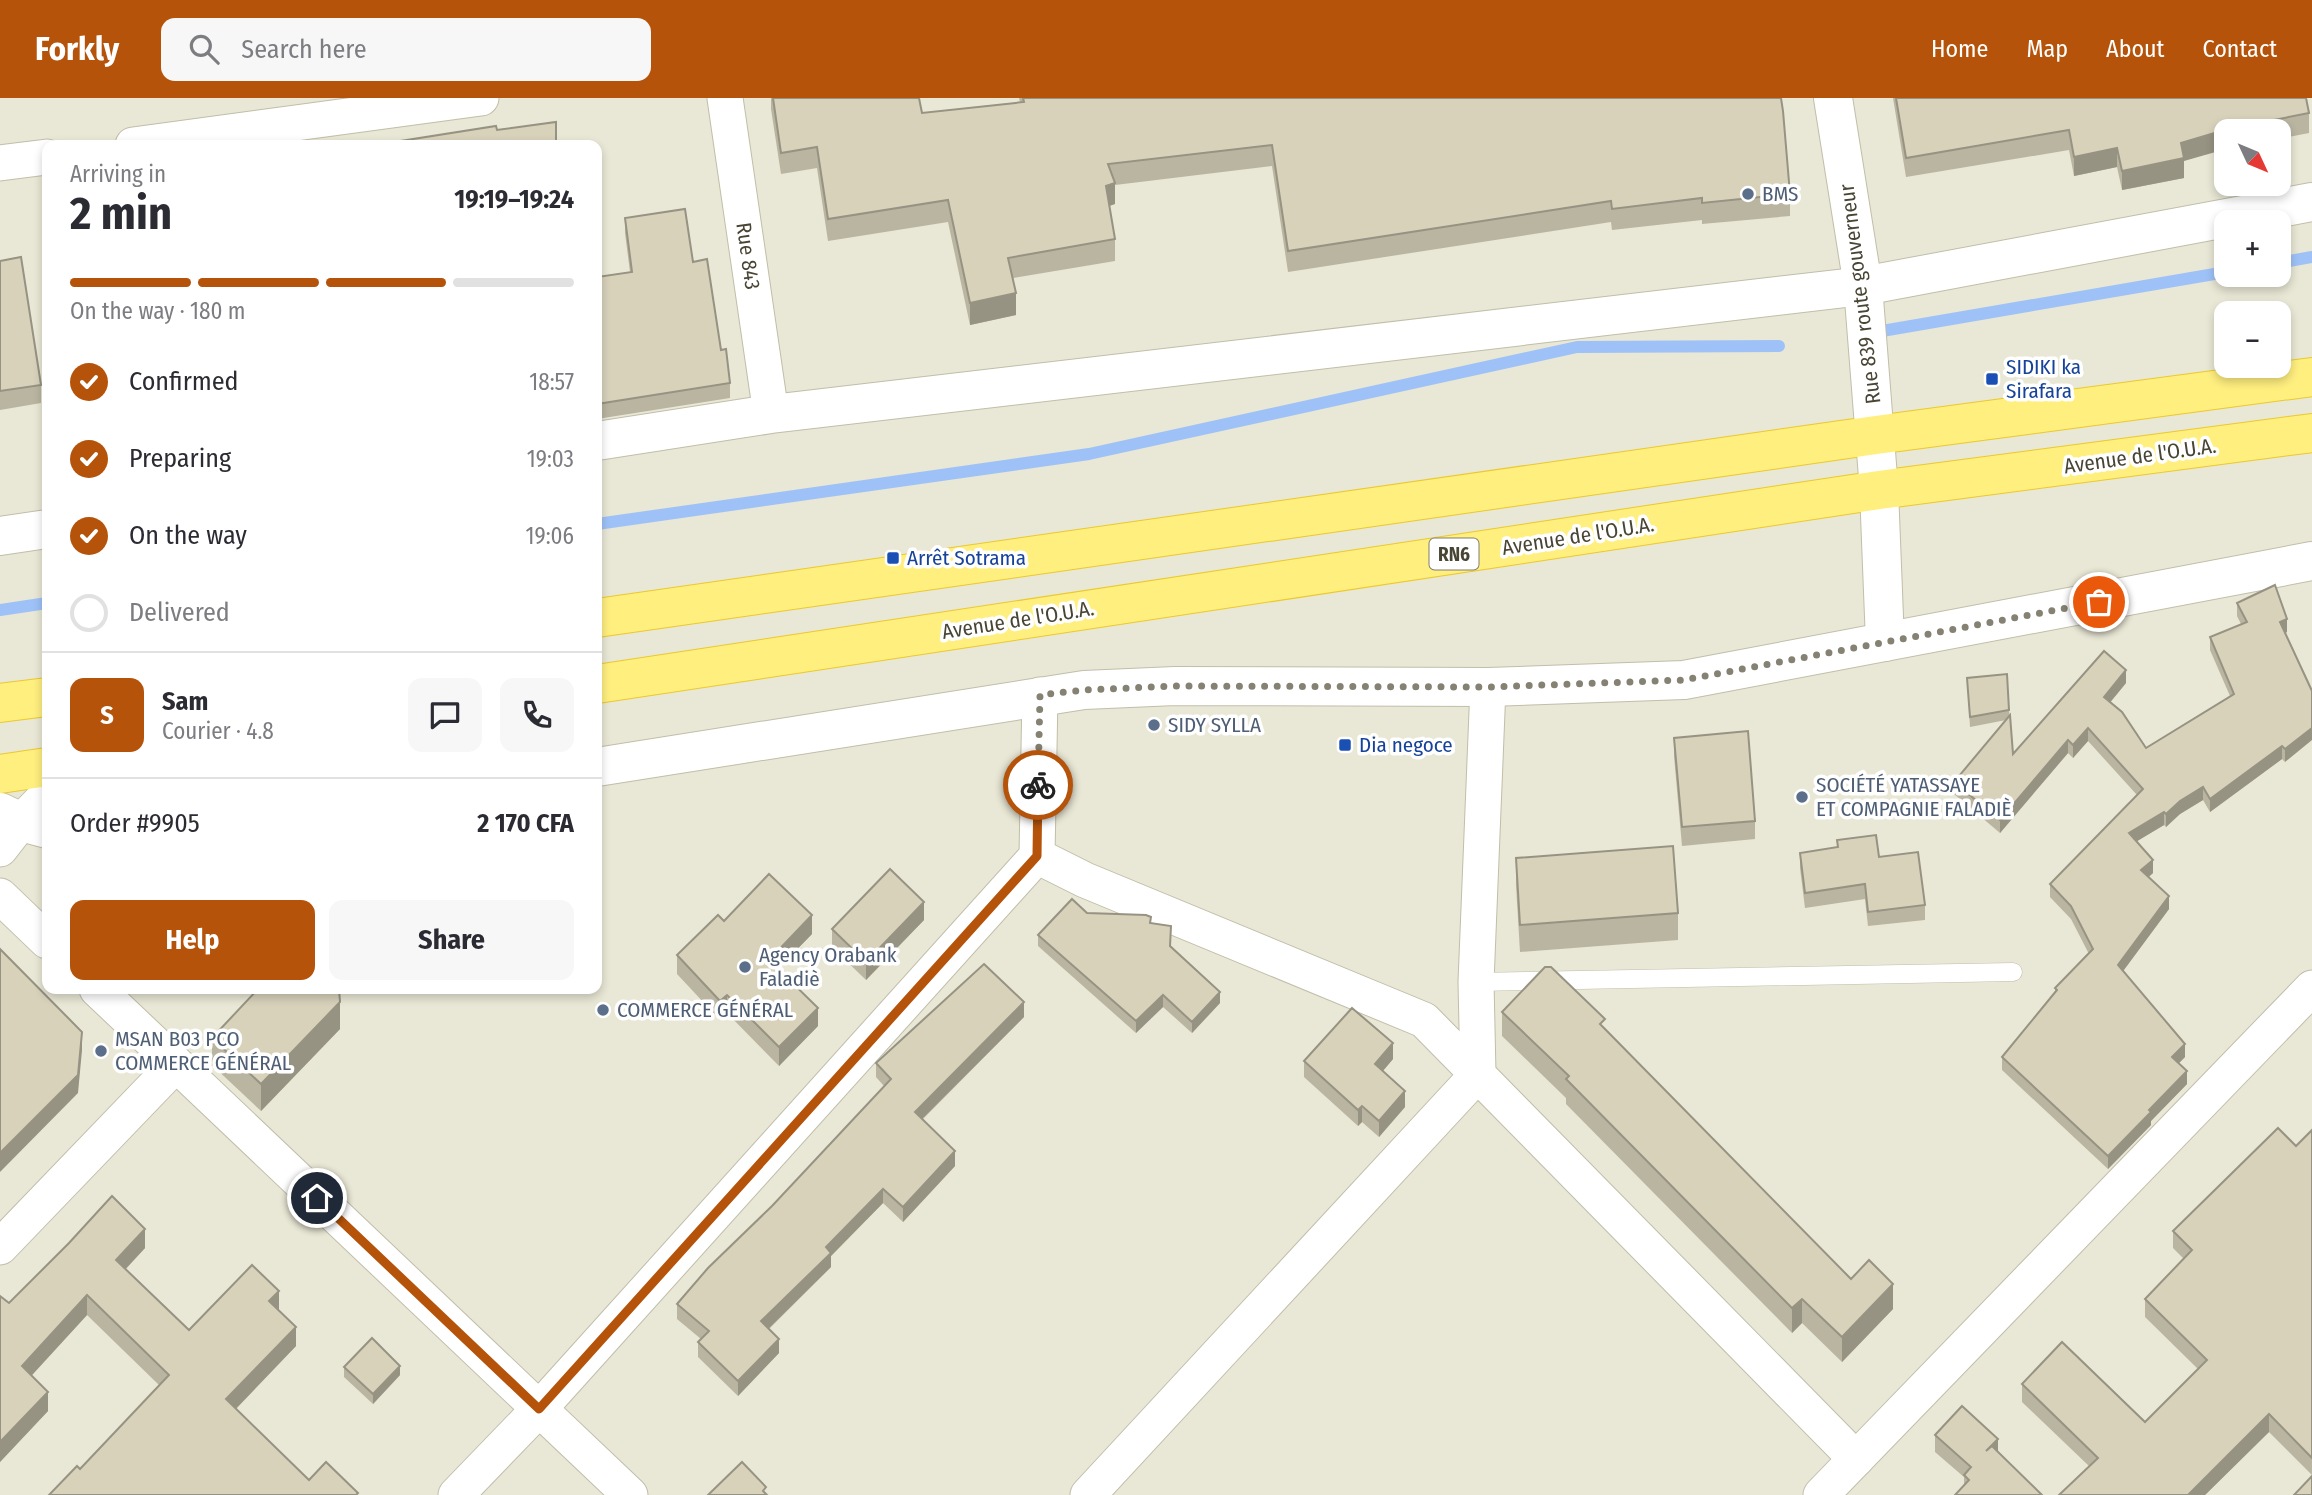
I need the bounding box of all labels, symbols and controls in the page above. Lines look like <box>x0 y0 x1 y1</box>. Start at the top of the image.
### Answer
search box <box>161 18 651 81</box>
text: Forkly <box>35 29 119 69</box>
icon: search <box>185 30 223 68</box>
text: Search here <box>241 34 367 65</box>
text: Home <box>1931 35 1988 63</box>
text: Map <box>2026 35 2068 63</box>
text: About <box>2106 35 2164 63</box>
text: Contact <box>2202 35 2277 63</box>
north arrow <box>2214 119 2291 196</box>
map controls <box>2214 119 2291 378</box>
text: Arriving in <box>70 160 166 188</box>
place label: BMS <box>1762 181 1799 207</box>
street label: Rue 839 route gouverneur <box>1834 182 1886 406</box>
text: 19:19–19:24 <box>454 184 574 215</box>
text: 2 min <box>70 186 172 241</box>
marker: BMS <box>1740 186 1756 202</box>
button: + <box>2214 210 2291 287</box>
street label: Rue 843 <box>730 221 766 291</box>
text: On the way · 180 m <box>70 297 246 325</box>
button: − <box>2214 301 2291 378</box>
place label: SIDIKI ka Sirafara <box>2006 354 2081 404</box>
icon: check <box>70 363 108 401</box>
text: Confirmed <box>129 366 239 397</box>
text: 18:57 <box>529 368 574 396</box>
marker: SIDIKI ka Sirafara <box>1984 371 2000 387</box>
street label: Avenue de l'O.U.A. <box>2062 432 2218 480</box>
icon: check <box>70 440 108 478</box>
text: Preparing <box>129 443 231 474</box>
text: 19:03 <box>527 445 574 473</box>
street label: Avenue de l'O.U.A. <box>1500 511 1656 561</box>
icon: check <box>70 517 108 555</box>
text: On the way <box>129 520 247 551</box>
text: 19:06 <box>526 522 574 550</box>
road number: RN6 <box>1430 538 1478 569</box>
place label: Arrêt Sotrama <box>907 545 1026 571</box>
marker: Arrêt Sotrama <box>885 550 901 566</box>
pin <box>2069 572 2129 632</box>
icon: bag <box>2080 583 2118 621</box>
street label: Avenue de l'O.U.A. <box>940 595 1096 645</box>
text: Delivered <box>129 597 230 628</box>
button: chat <box>408 678 482 752</box>
button: phone <box>500 678 574 752</box>
text: Sam <box>162 686 208 717</box>
text: S <box>100 700 114 731</box>
place label: SIDY SYLLA <box>1168 712 1261 738</box>
text: Courier · 4.8 <box>162 717 274 745</box>
marker: SIDY SYLLA <box>1146 717 1162 733</box>
place label: Dia negoce <box>1359 732 1453 758</box>
marker: Dia negoce <box>1337 737 1353 753</box>
courier <box>1003 750 1073 820</box>
icon: bike <box>1019 766 1057 804</box>
place label: SOCIÉTÉ YATASSAYE ET COMPAGNIE FALADIÈ <box>1816 772 2012 822</box>
marker: SOCIÉTÉ YATASSAYE ET COMPAGNIE FALADIÈ <box>1794 789 1810 805</box>
text: Order #9905 <box>70 808 200 839</box>
text: 2 170 CFA <box>477 808 574 839</box>
button: Help <box>70 900 315 980</box>
button: Share <box>329 900 574 980</box>
place label: Agency Orabank Faladiè <box>759 942 897 992</box>
marker: Agency Orabank Faladiè <box>737 959 753 975</box>
place label: COMMERCE GÉNÉRAL <box>617 997 794 1023</box>
marker: COMMERCE GÉNÉRAL <box>595 1002 611 1018</box>
place label: MSAN B03 PCO COMMERCE GÉNÉRAL <box>115 1026 292 1076</box>
marker: MSAN B03 PCO COMMERCE GÉNÉRAL <box>93 1043 109 1059</box>
pin <box>287 1168 347 1228</box>
icon: home <box>298 1179 336 1217</box>

